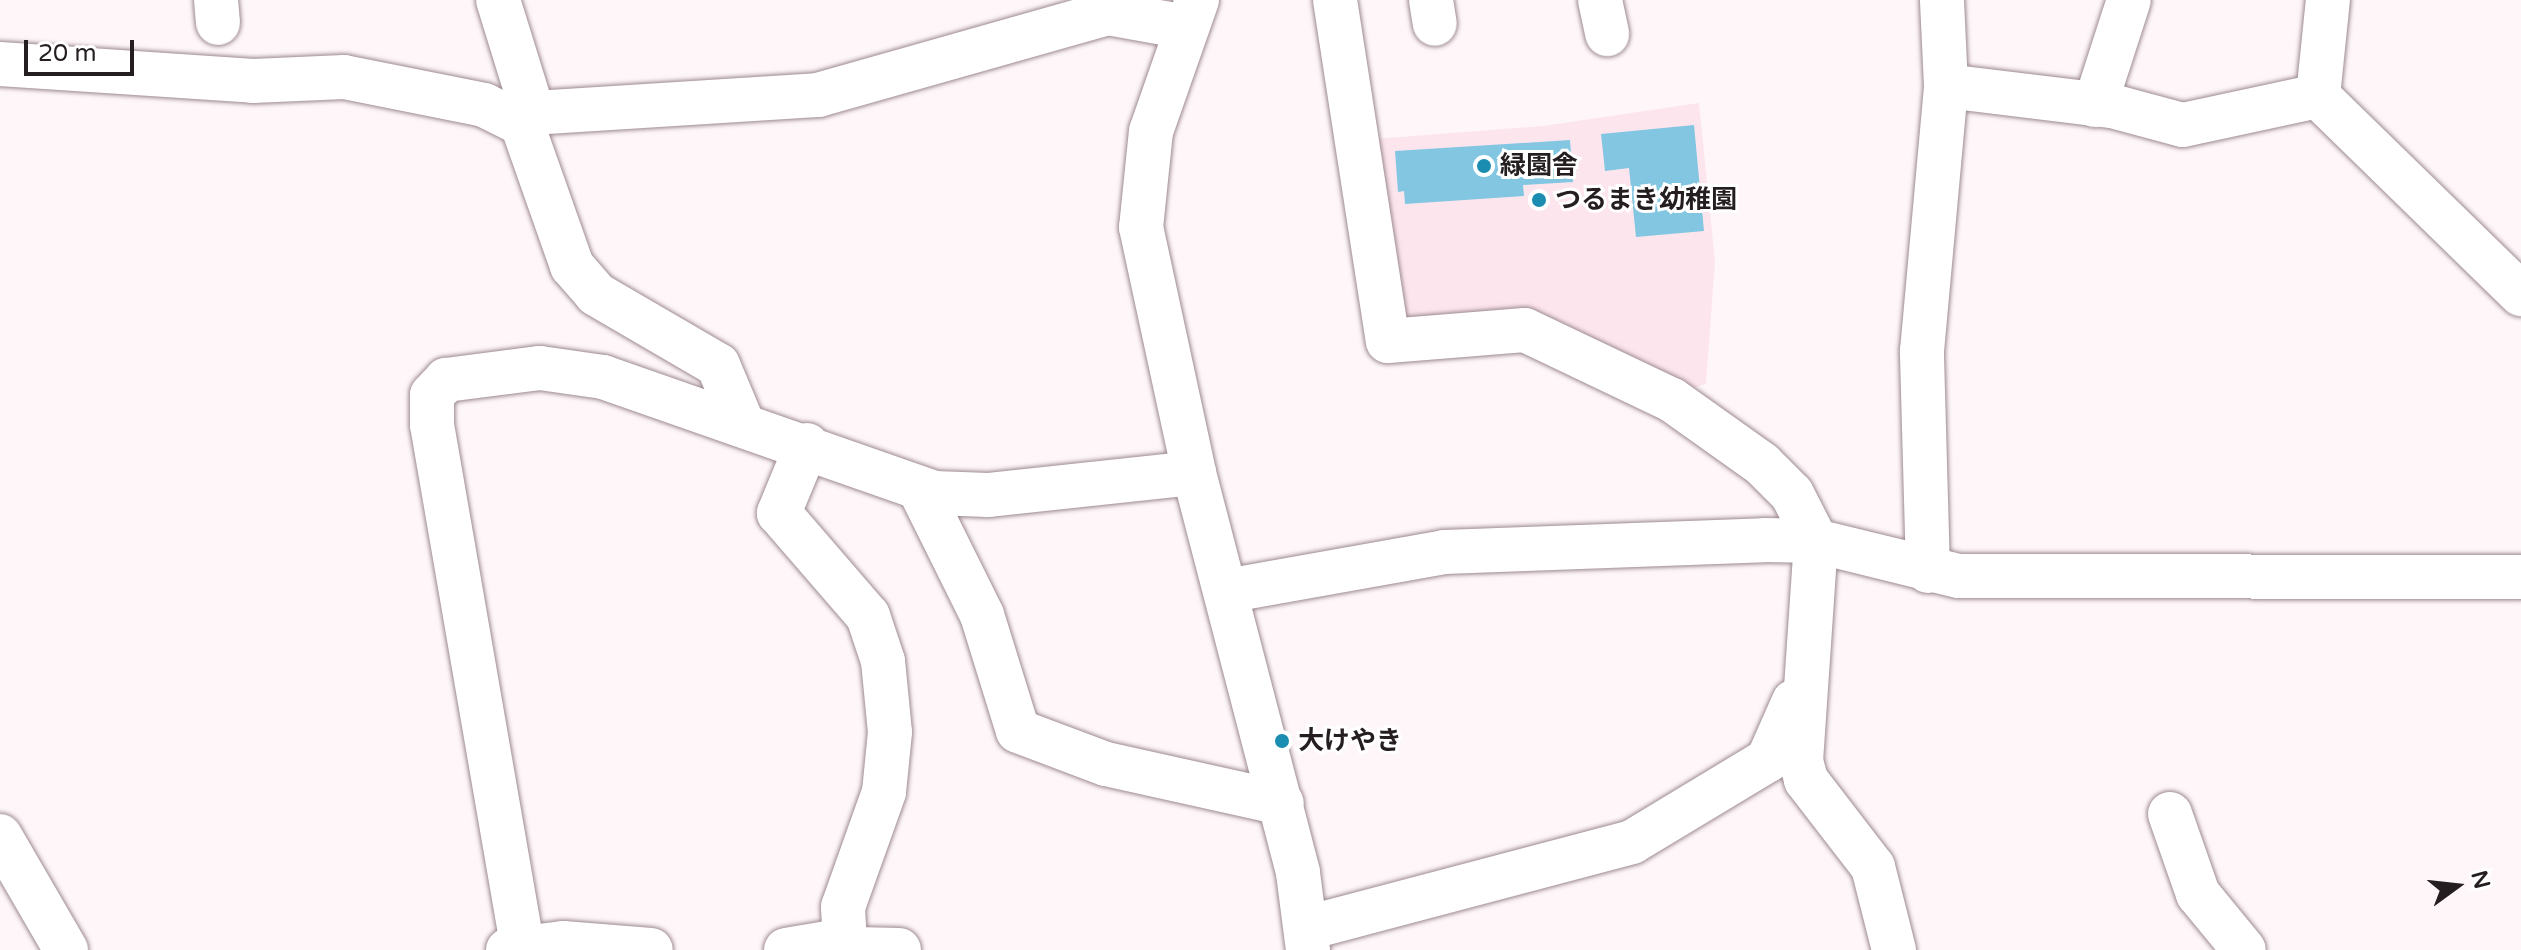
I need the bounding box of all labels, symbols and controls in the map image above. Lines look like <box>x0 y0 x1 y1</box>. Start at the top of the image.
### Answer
scale bar <box>28 24 138 74</box>
text: 20 m <box>38 39 96 68</box>
place label: 緑園舎 <box>1500 150 1578 182</box>
marker: 緑園舎 <box>1475 157 1493 175</box>
place label: つるまき幼稚園 <box>1555 184 1737 216</box>
marker: つるまき幼稚園 <box>1530 191 1548 209</box>
place label: 大けやき <box>1298 725 1402 757</box>
marker: 大けやき <box>1273 732 1291 750</box>
north arrow <box>2417 846 2497 926</box>
text: N <box>2465 868 2495 892</box>

